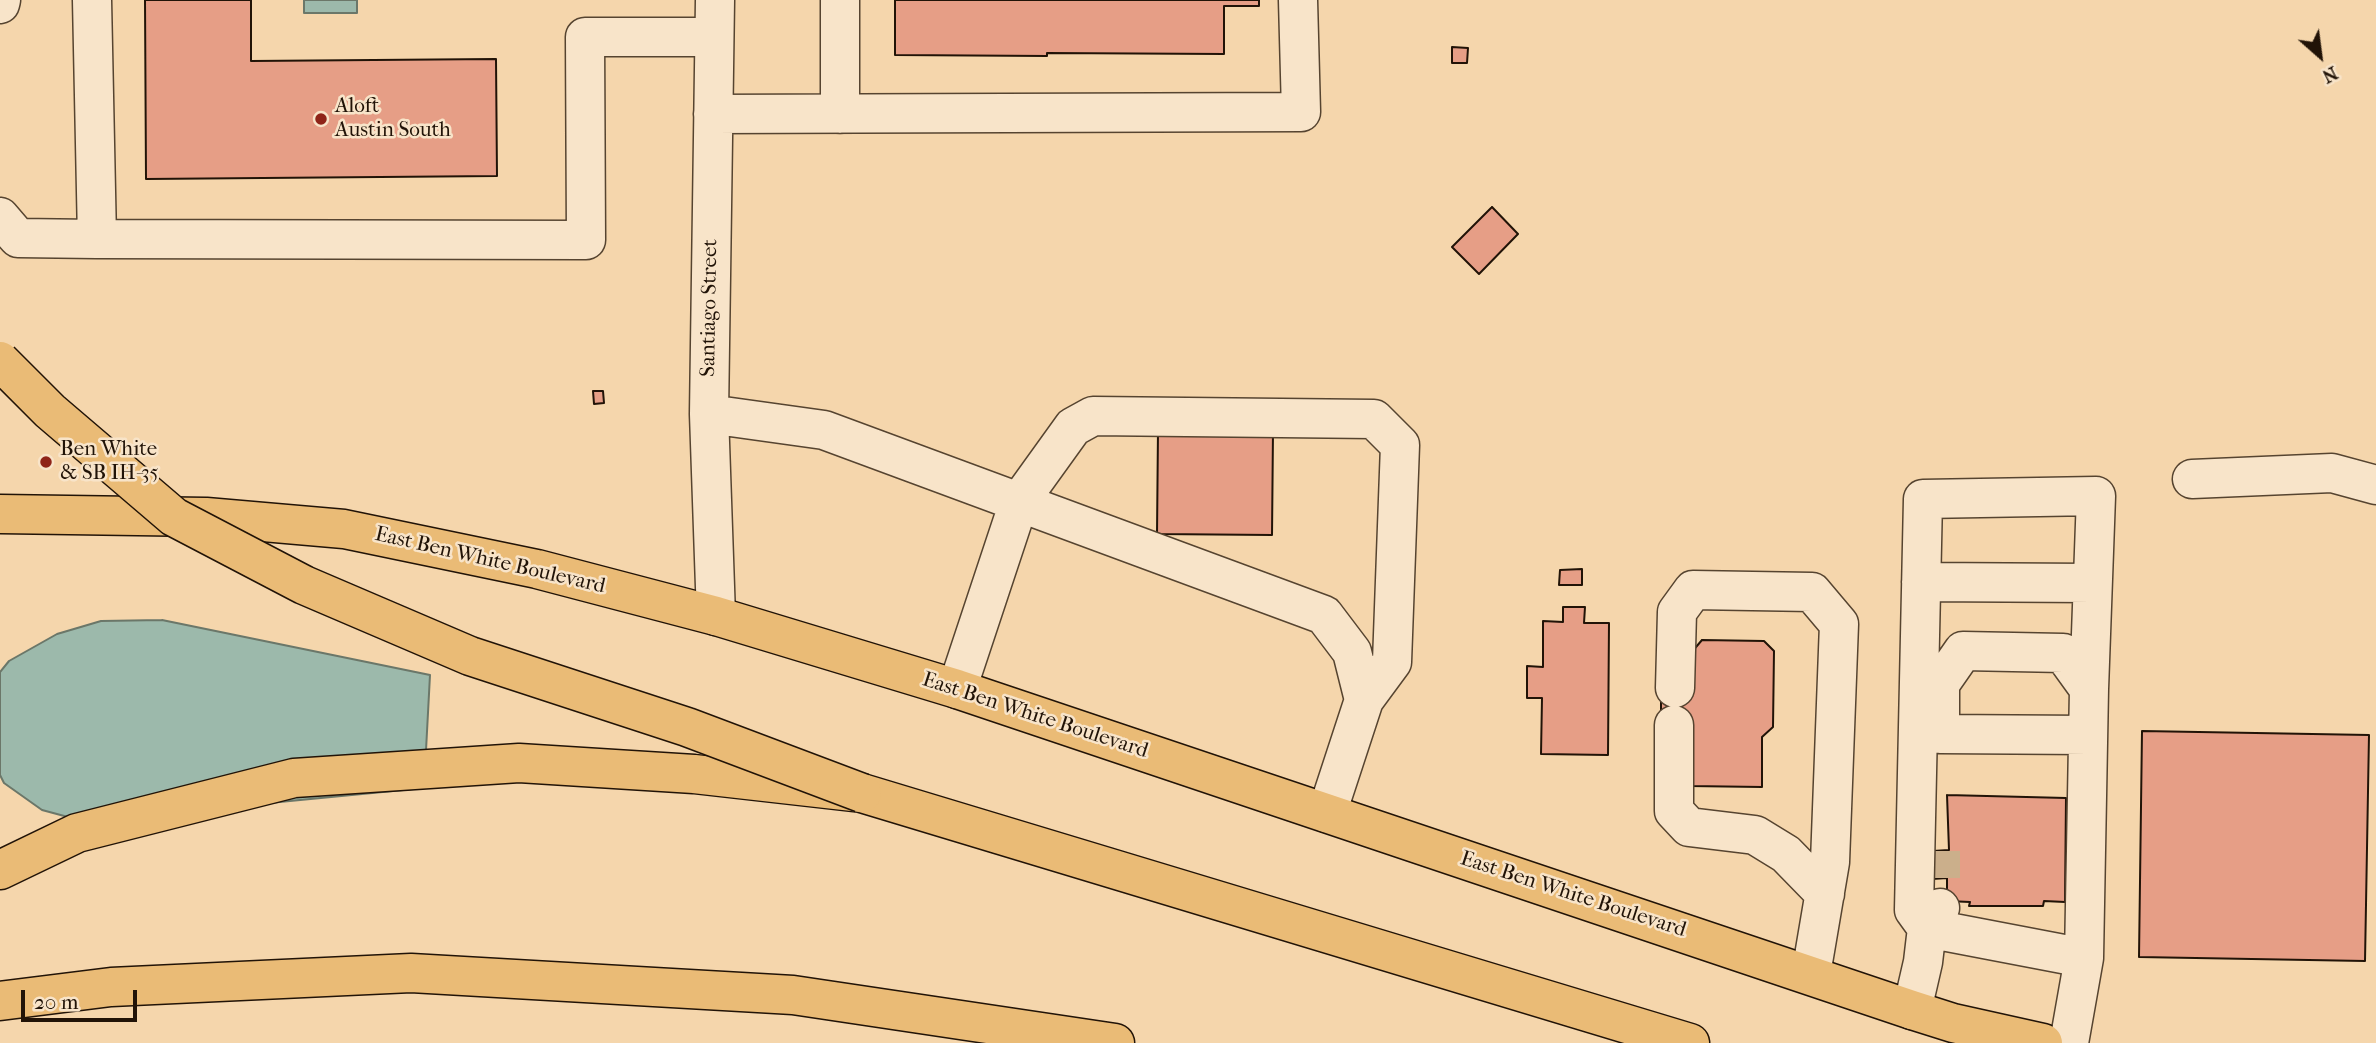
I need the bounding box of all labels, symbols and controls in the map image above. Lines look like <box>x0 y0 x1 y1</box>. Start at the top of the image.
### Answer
north arrow <box>2285 21 2355 91</box>
text: N <box>2318 61 2341 88</box>
place label: Aloft Austin South <box>335 94 451 144</box>
marker: Aloft Austin South <box>313 111 329 127</box>
street label: Santiago Street <box>696 239 724 377</box>
place label: Ben White & SB IH-35 <box>60 437 159 487</box>
marker: Ben White & SB IH-35 <box>38 454 54 470</box>
street label: East Ben White Boulevard <box>372 522 608 600</box>
street label: East Ben White Boulevard <box>919 668 1151 764</box>
street label: East Ben White Boulevard <box>1457 847 1689 943</box>
scale bar <box>24 976 140 1020</box>
text: 20 m <box>34 990 78 1014</box>

